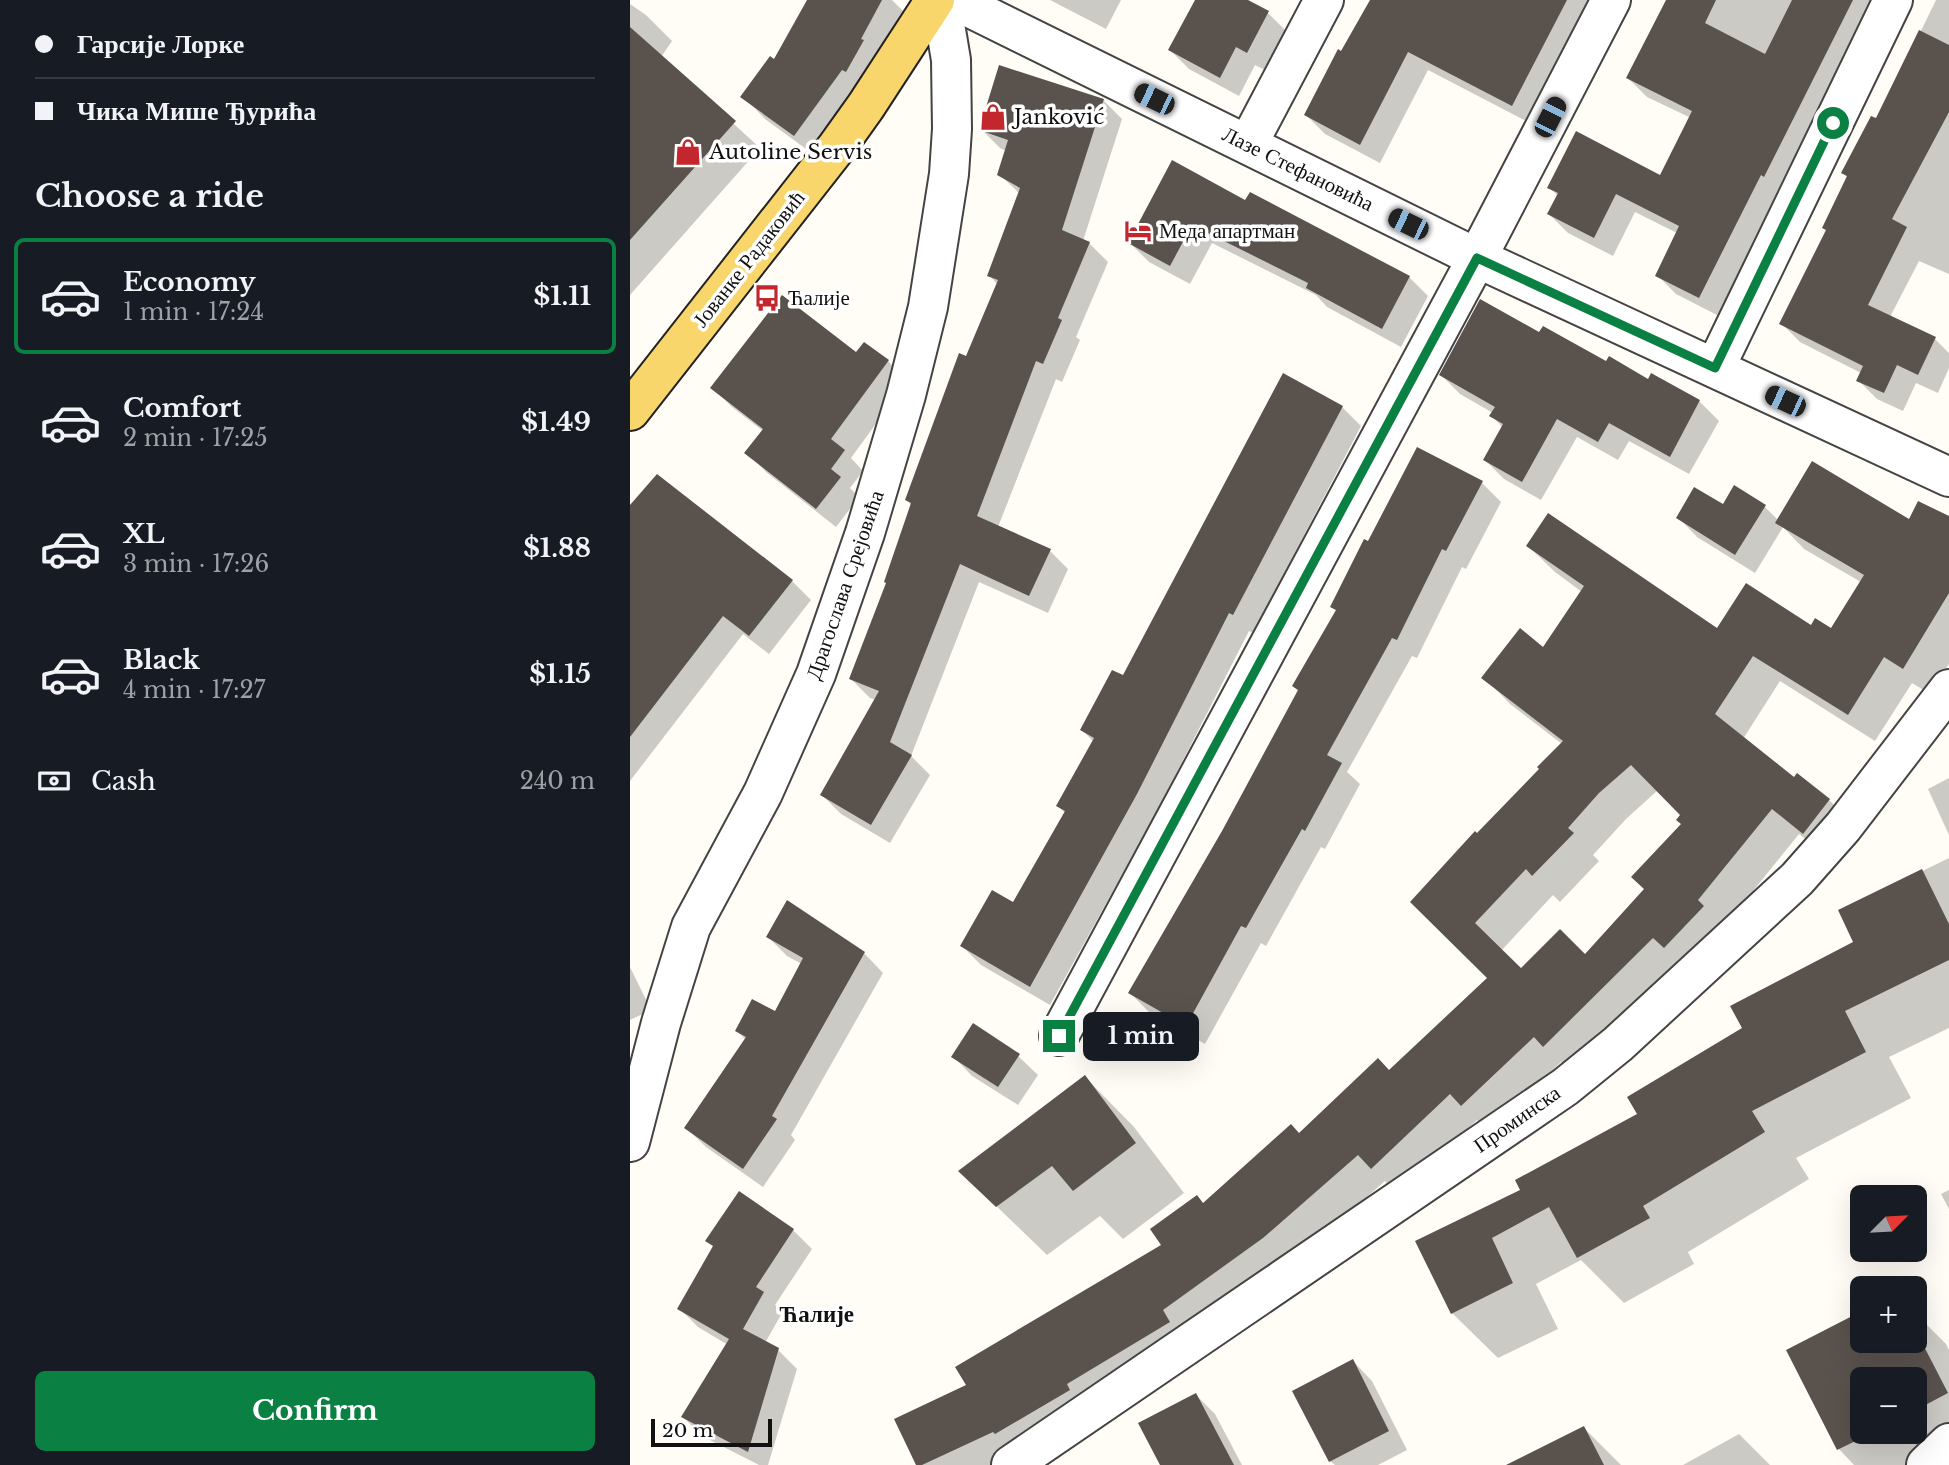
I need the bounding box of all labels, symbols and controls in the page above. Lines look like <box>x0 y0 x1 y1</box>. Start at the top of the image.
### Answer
text: Гарсије Лорке <box>77 28 244 60</box>
car <box>1131 80 1178 118</box>
car <box>1532 94 1569 140</box>
text: Чика Мише Ђурића <box>77 95 316 127</box>
shop icon: Janković <box>978 102 1008 132</box>
place label: Janković <box>1011 104 1104 130</box>
route start <box>1817 107 1849 139</box>
street label: Лазе Стефановића <box>1218 121 1379 217</box>
shop icon: Autoline Servis <box>673 137 703 167</box>
place label: Autoline Servis <box>708 139 872 165</box>
text: Choose a ride <box>35 176 264 216</box>
street label: Јованке Радаковић <box>688 185 811 332</box>
car <box>1385 205 1432 243</box>
hotel icon: Меда апартман <box>1123 216 1153 246</box>
place label: Меда апартман <box>1159 218 1295 244</box>
icon: car <box>39 265 102 328</box>
text: Economy <box>123 266 256 298</box>
text: $1.11 <box>533 280 591 312</box>
bus stop icon: Ћалије <box>752 283 782 313</box>
place label: Ћалије <box>788 285 850 311</box>
text: 1 min · 17:24 <box>123 298 264 326</box>
car <box>1762 383 1809 419</box>
icon: car <box>39 391 102 454</box>
text: Comfort <box>123 392 241 424</box>
text: $1.49 <box>521 406 591 438</box>
text: 2 min · 17:25 <box>123 424 268 452</box>
street label: Драгослава Срејовића <box>800 486 890 683</box>
icon: car <box>39 517 102 580</box>
text: XL <box>123 518 165 550</box>
text: $1.88 <box>523 532 591 564</box>
text: 3 min · 17:26 <box>123 550 269 578</box>
icon: car <box>39 643 102 706</box>
text: Black <box>123 644 200 676</box>
text: $1.15 <box>529 658 591 690</box>
text: 4 min · 17:27 <box>123 676 265 704</box>
icon: cash <box>35 762 73 800</box>
text: Cash <box>91 765 156 797</box>
text: 240 m <box>520 767 595 795</box>
callout: 1 min <box>1083 1012 1199 1060</box>
route end <box>1043 1020 1075 1052</box>
text: 1 min <box>1108 1022 1174 1050</box>
street label: Проминска <box>1469 1079 1566 1158</box>
north arrow <box>1850 1185 1927 1262</box>
map controls <box>1850 1185 1927 1444</box>
button: + <box>1850 1276 1927 1353</box>
district label: Ћалије <box>779 1300 854 1328</box>
button: − <box>1850 1367 1927 1444</box>
button: Confirm <box>35 1371 595 1451</box>
scale bar <box>651 1416 772 1448</box>
text: 20 m <box>662 1419 713 1442</box>

